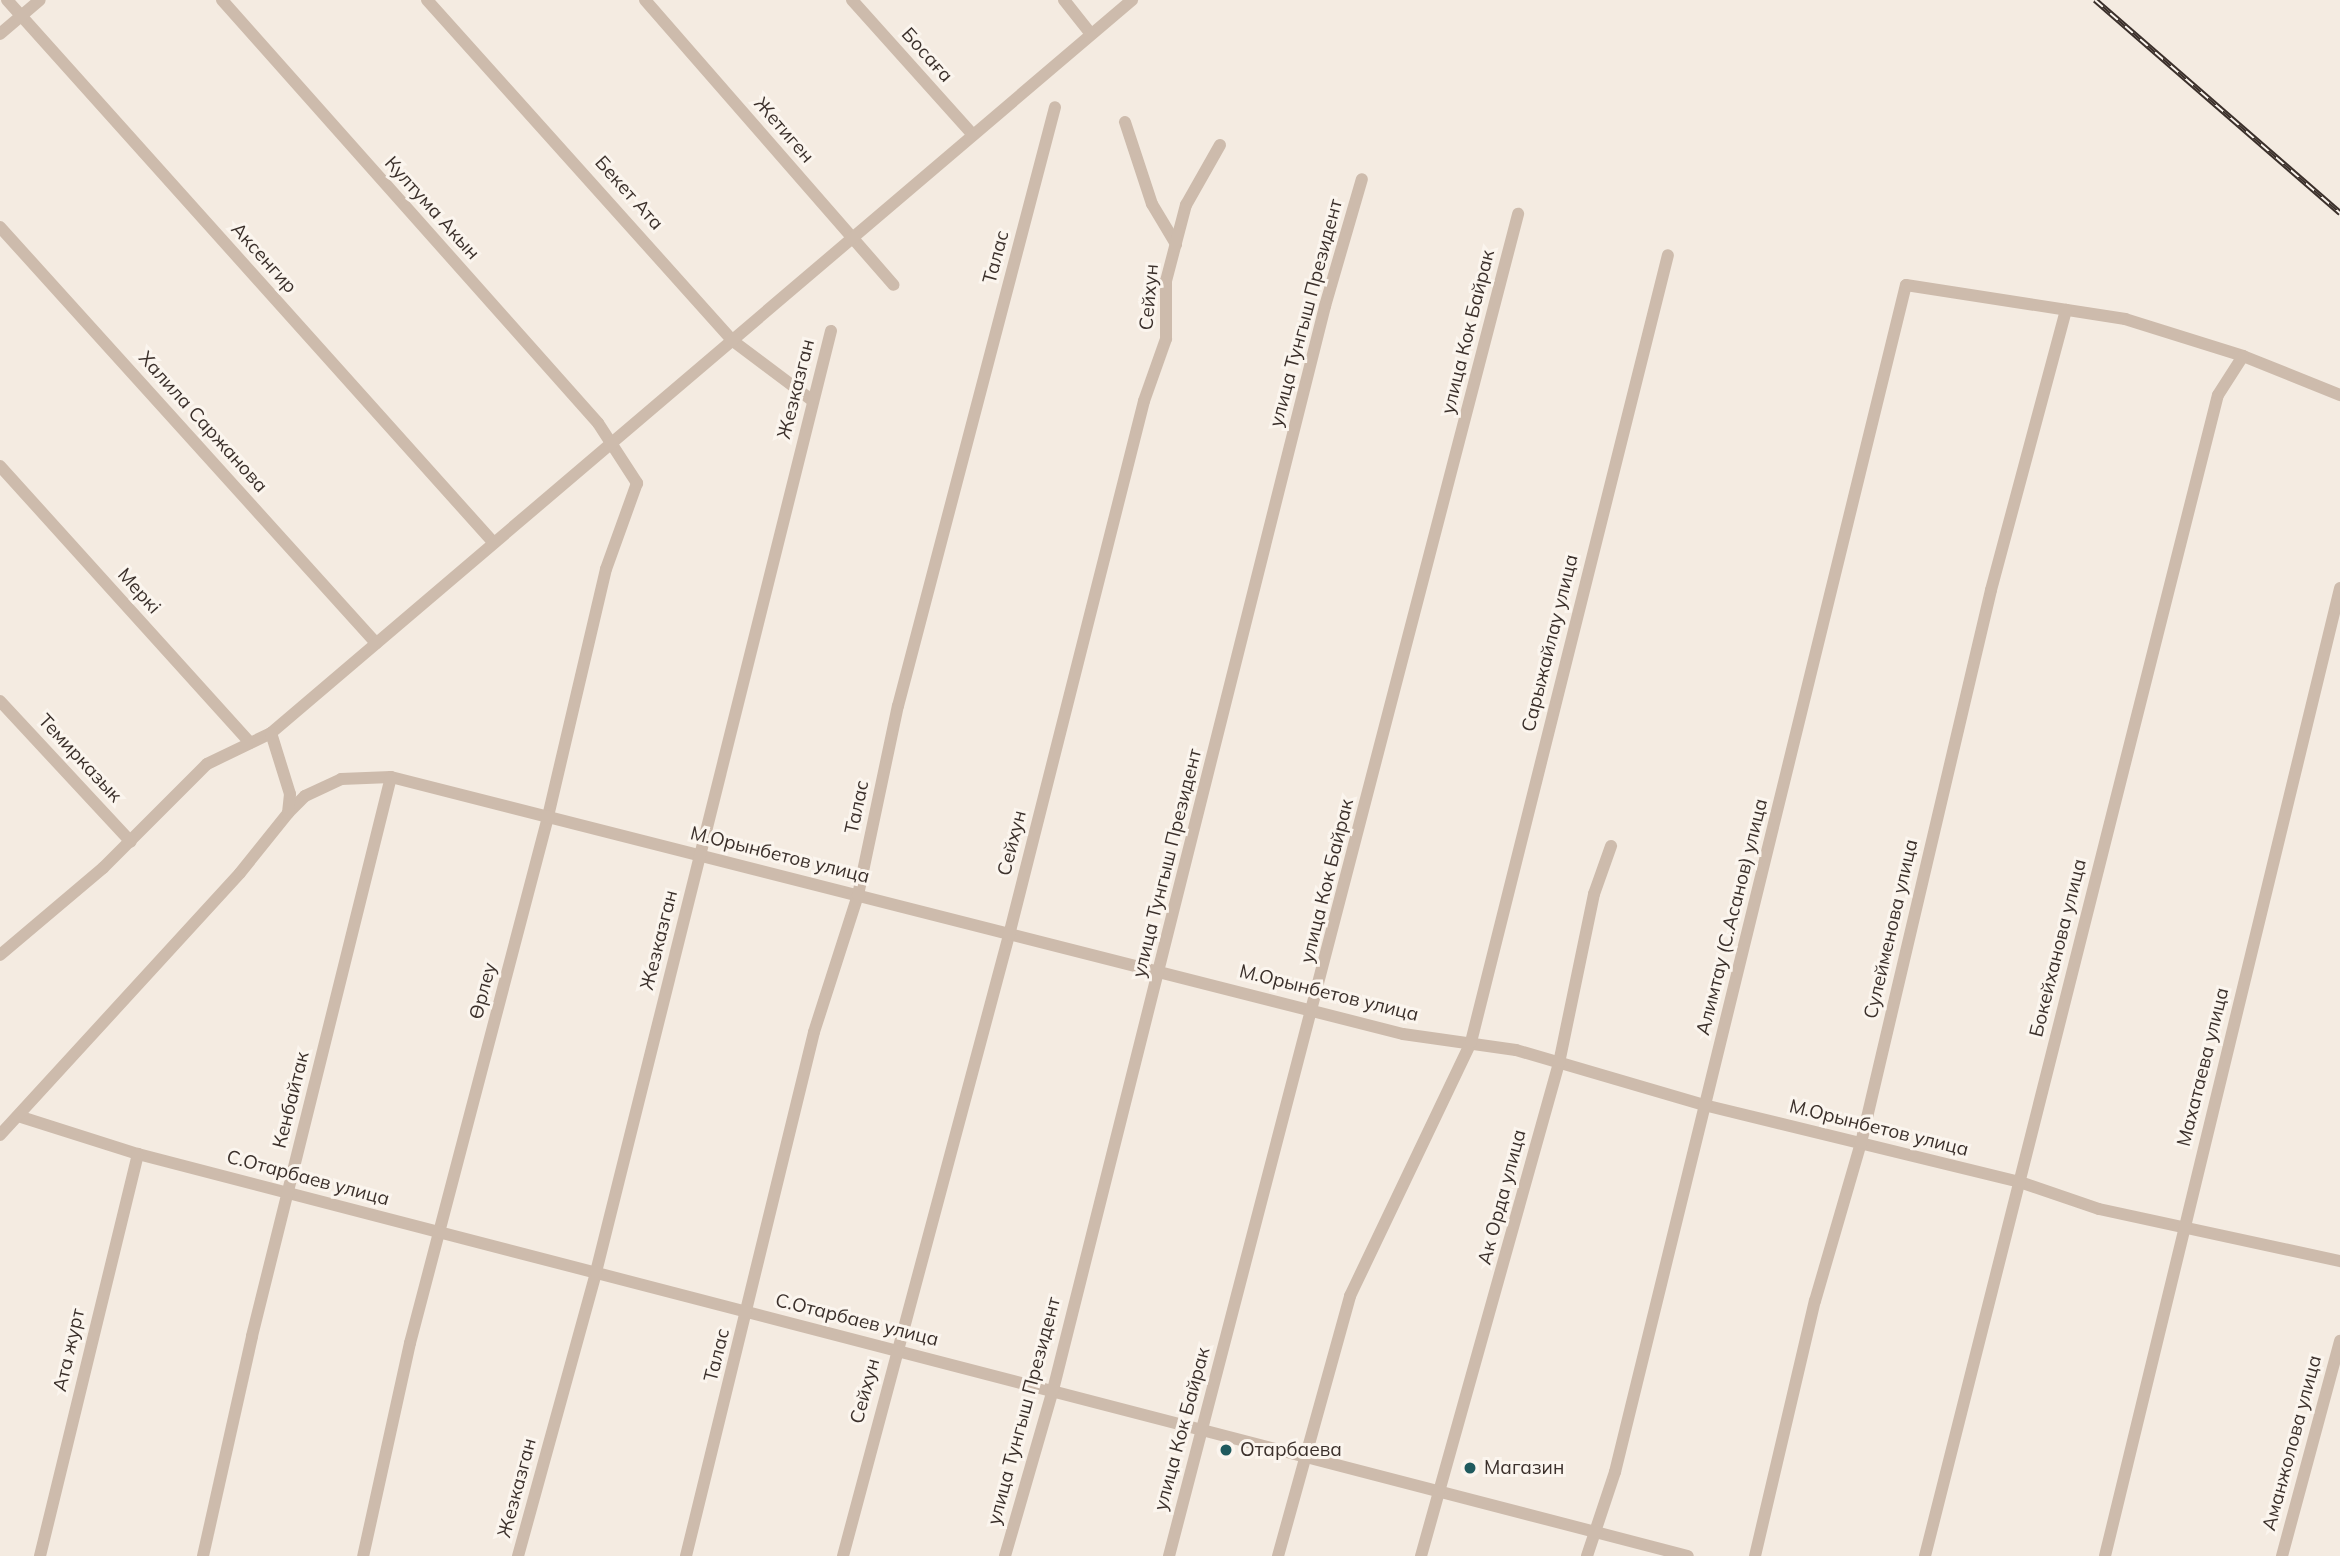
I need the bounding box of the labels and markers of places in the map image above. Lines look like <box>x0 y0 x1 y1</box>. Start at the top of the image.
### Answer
place label: Отарбаева <box>1240 1439 1342 1461</box>
marker: Отарбаева <box>1218 1442 1234 1458</box>
place label: Магазин <box>1484 1457 1564 1479</box>
marker: Магазин <box>1462 1460 1478 1476</box>

